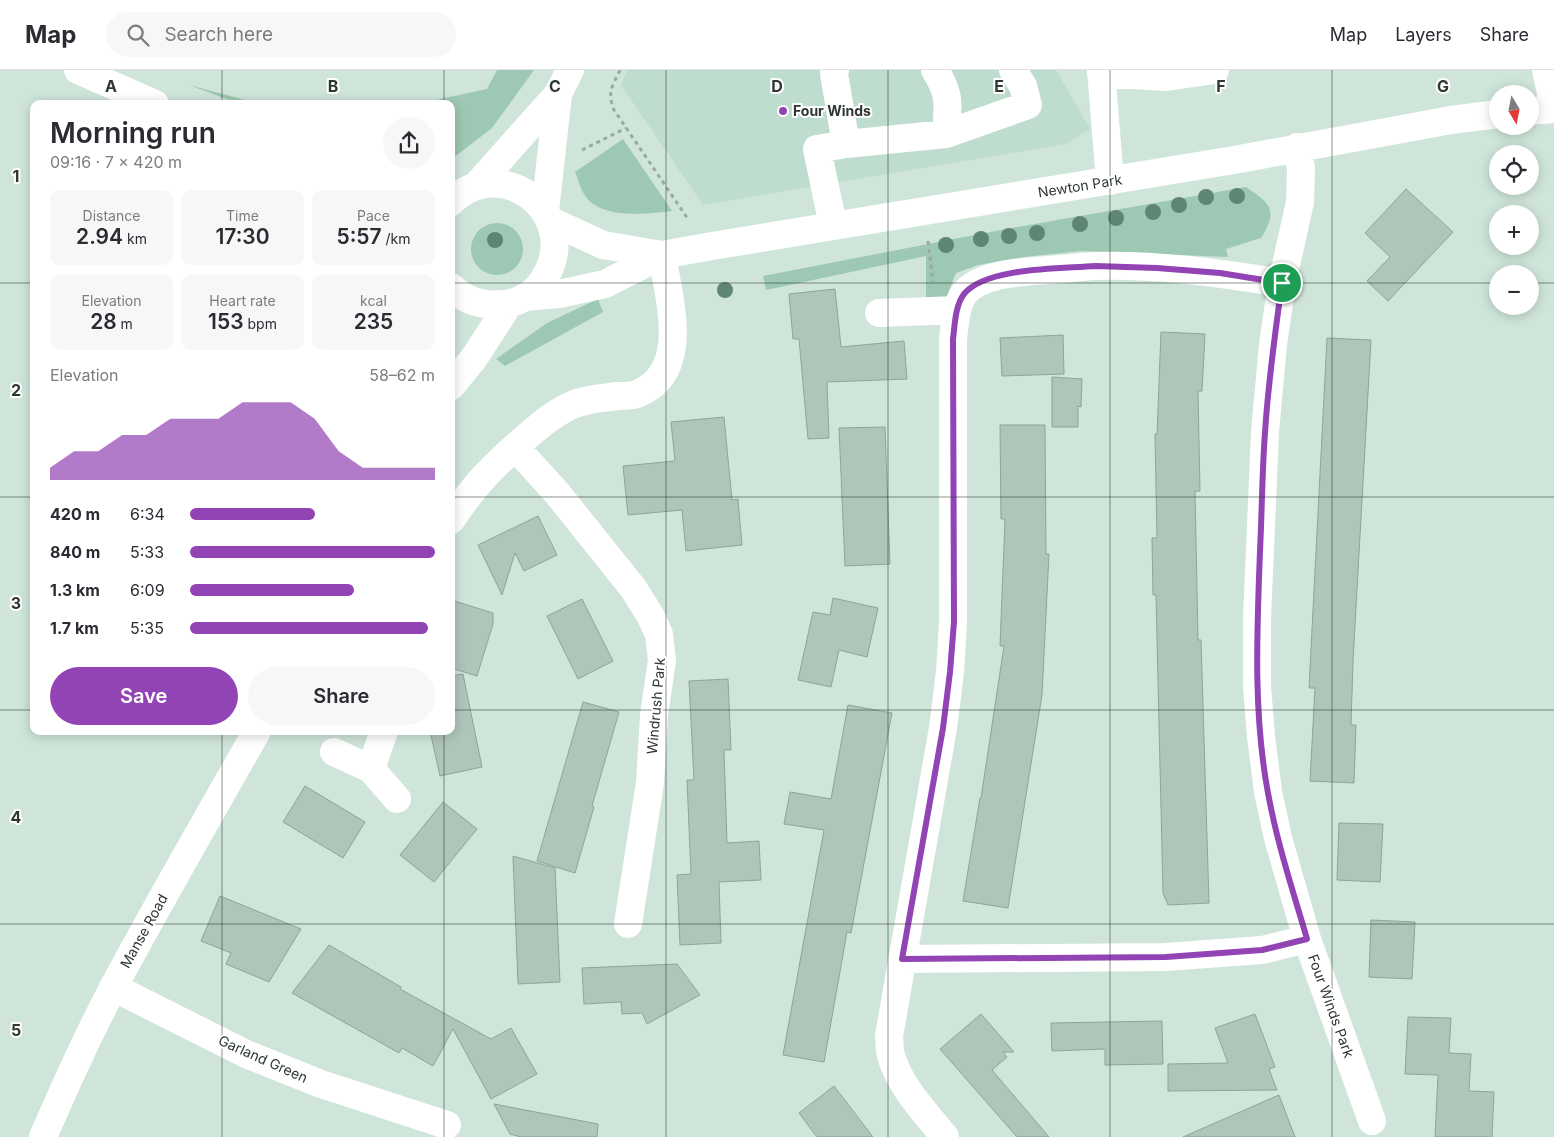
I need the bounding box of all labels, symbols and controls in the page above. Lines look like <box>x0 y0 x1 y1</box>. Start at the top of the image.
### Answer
search box <box>106 12 456 57</box>
text: Map <box>25 20 76 49</box>
icon: search <box>124 21 152 49</box>
text: Search here <box>164 23 273 46</box>
text: Map <box>1330 24 1367 45</box>
text: Layers <box>1395 24 1452 45</box>
text: Share <box>1480 24 1529 45</box>
text: A <box>105 76 117 96</box>
text: B <box>328 76 338 96</box>
text: C <box>549 76 561 96</box>
text: D <box>771 76 783 96</box>
text: E <box>994 76 1004 96</box>
text: F <box>1216 76 1226 96</box>
text: G <box>1437 76 1449 96</box>
north arrow <box>1489 85 1539 135</box>
map controls <box>1489 85 1539 315</box>
place label: Four Winds <box>793 102 871 119</box>
marker: Four Winds <box>777 105 789 117</box>
text: Morning run <box>50 116 216 150</box>
button: share <box>383 117 435 169</box>
button: locate <box>1489 145 1539 195</box>
text: 09:16 · 7 × 420 m <box>50 152 182 172</box>
text: 1 <box>13 166 19 186</box>
street label: Newton Park <box>1037 170 1124 201</box>
button: + <box>1489 205 1539 255</box>
text: Distance <box>83 207 140 224</box>
text: Time <box>226 207 259 224</box>
text: Pace <box>357 207 390 224</box>
text: 2.94 <box>76 224 123 249</box>
text: 17:30 <box>215 224 270 249</box>
text: 5:57 <box>336 224 382 249</box>
text: km <box>123 230 147 247</box>
text: /km <box>382 230 411 247</box>
pin <box>1261 262 1303 304</box>
button: − <box>1489 265 1539 315</box>
icon: arrive <box>1268 269 1296 297</box>
text: Elevation <box>82 292 142 309</box>
text: Heart rate <box>209 292 276 309</box>
text: kcal <box>360 292 387 309</box>
text: 28 <box>90 309 117 334</box>
text: 153 <box>208 309 244 334</box>
text: 235 <box>354 309 393 334</box>
text: m <box>117 315 133 332</box>
text: bpm <box>244 315 277 332</box>
text: Elevation <box>50 365 119 385</box>
text: 58–62 m <box>369 365 435 385</box>
text: 2 <box>11 380 21 400</box>
text: 420 m <box>50 504 100 524</box>
text: 6:34 <box>130 504 165 524</box>
text: 840 m <box>50 542 100 562</box>
text: 5:33 <box>130 542 164 562</box>
text: 1.3 km <box>50 580 100 600</box>
text: 6:09 <box>130 580 165 600</box>
text: 3 <box>11 593 21 613</box>
text: 1.7 km <box>50 618 99 638</box>
text: 5:35 <box>130 618 164 638</box>
street label: Windrush Park <box>643 657 668 755</box>
button: Save <box>50 667 238 725</box>
button: Share <box>248 667 435 725</box>
text: 4 <box>11 807 22 827</box>
street label: Manse Road <box>116 891 171 971</box>
street label: Four Winds Park <box>1305 952 1358 1060</box>
text: 5 <box>11 1020 21 1040</box>
street label: Garland Green <box>216 1031 310 1086</box>

